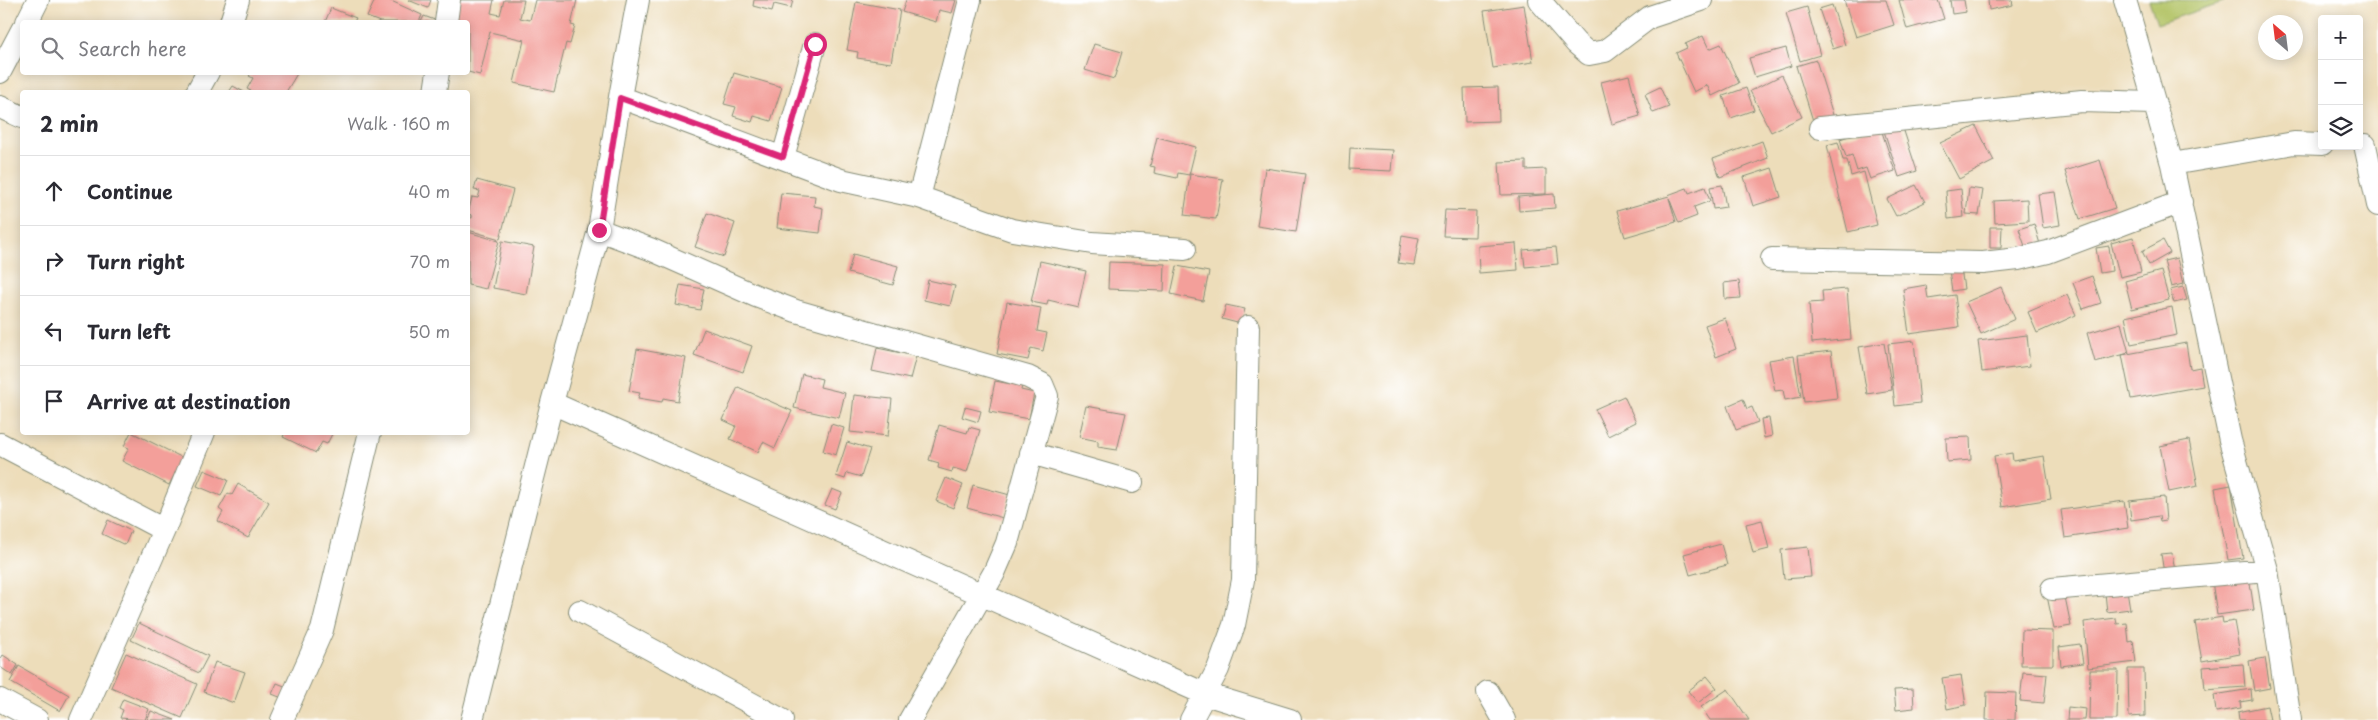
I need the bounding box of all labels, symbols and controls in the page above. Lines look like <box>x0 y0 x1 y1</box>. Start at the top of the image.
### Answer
north arrow <box>2258 15 2303 60</box>
map controls <box>2318 15 2363 150</box>
button: + <box>2318 15 2363 60</box>
search box <box>20 20 470 75</box>
route start <box>804 33 827 56</box>
icon: search <box>38 34 66 62</box>
text: Search here <box>78 34 187 62</box>
button: − <box>2318 60 2363 105</box>
button: layers <box>2318 105 2363 150</box>
text: 2 min <box>40 107 99 139</box>
text: Walk · 160 m <box>347 111 450 135</box>
icon: ahead <box>40 177 68 205</box>
text: Continue <box>87 177 173 205</box>
text: 40 m <box>408 179 450 203</box>
route end <box>588 219 611 242</box>
icon: right <box>40 247 68 275</box>
text: Turn right <box>87 247 185 275</box>
text: 70 m <box>410 249 450 273</box>
icon: left <box>40 317 68 345</box>
text: Turn left <box>87 317 171 345</box>
text: 50 m <box>409 319 450 343</box>
icon: arrive <box>40 387 68 415</box>
text: Arrive at destination <box>87 387 291 415</box>

